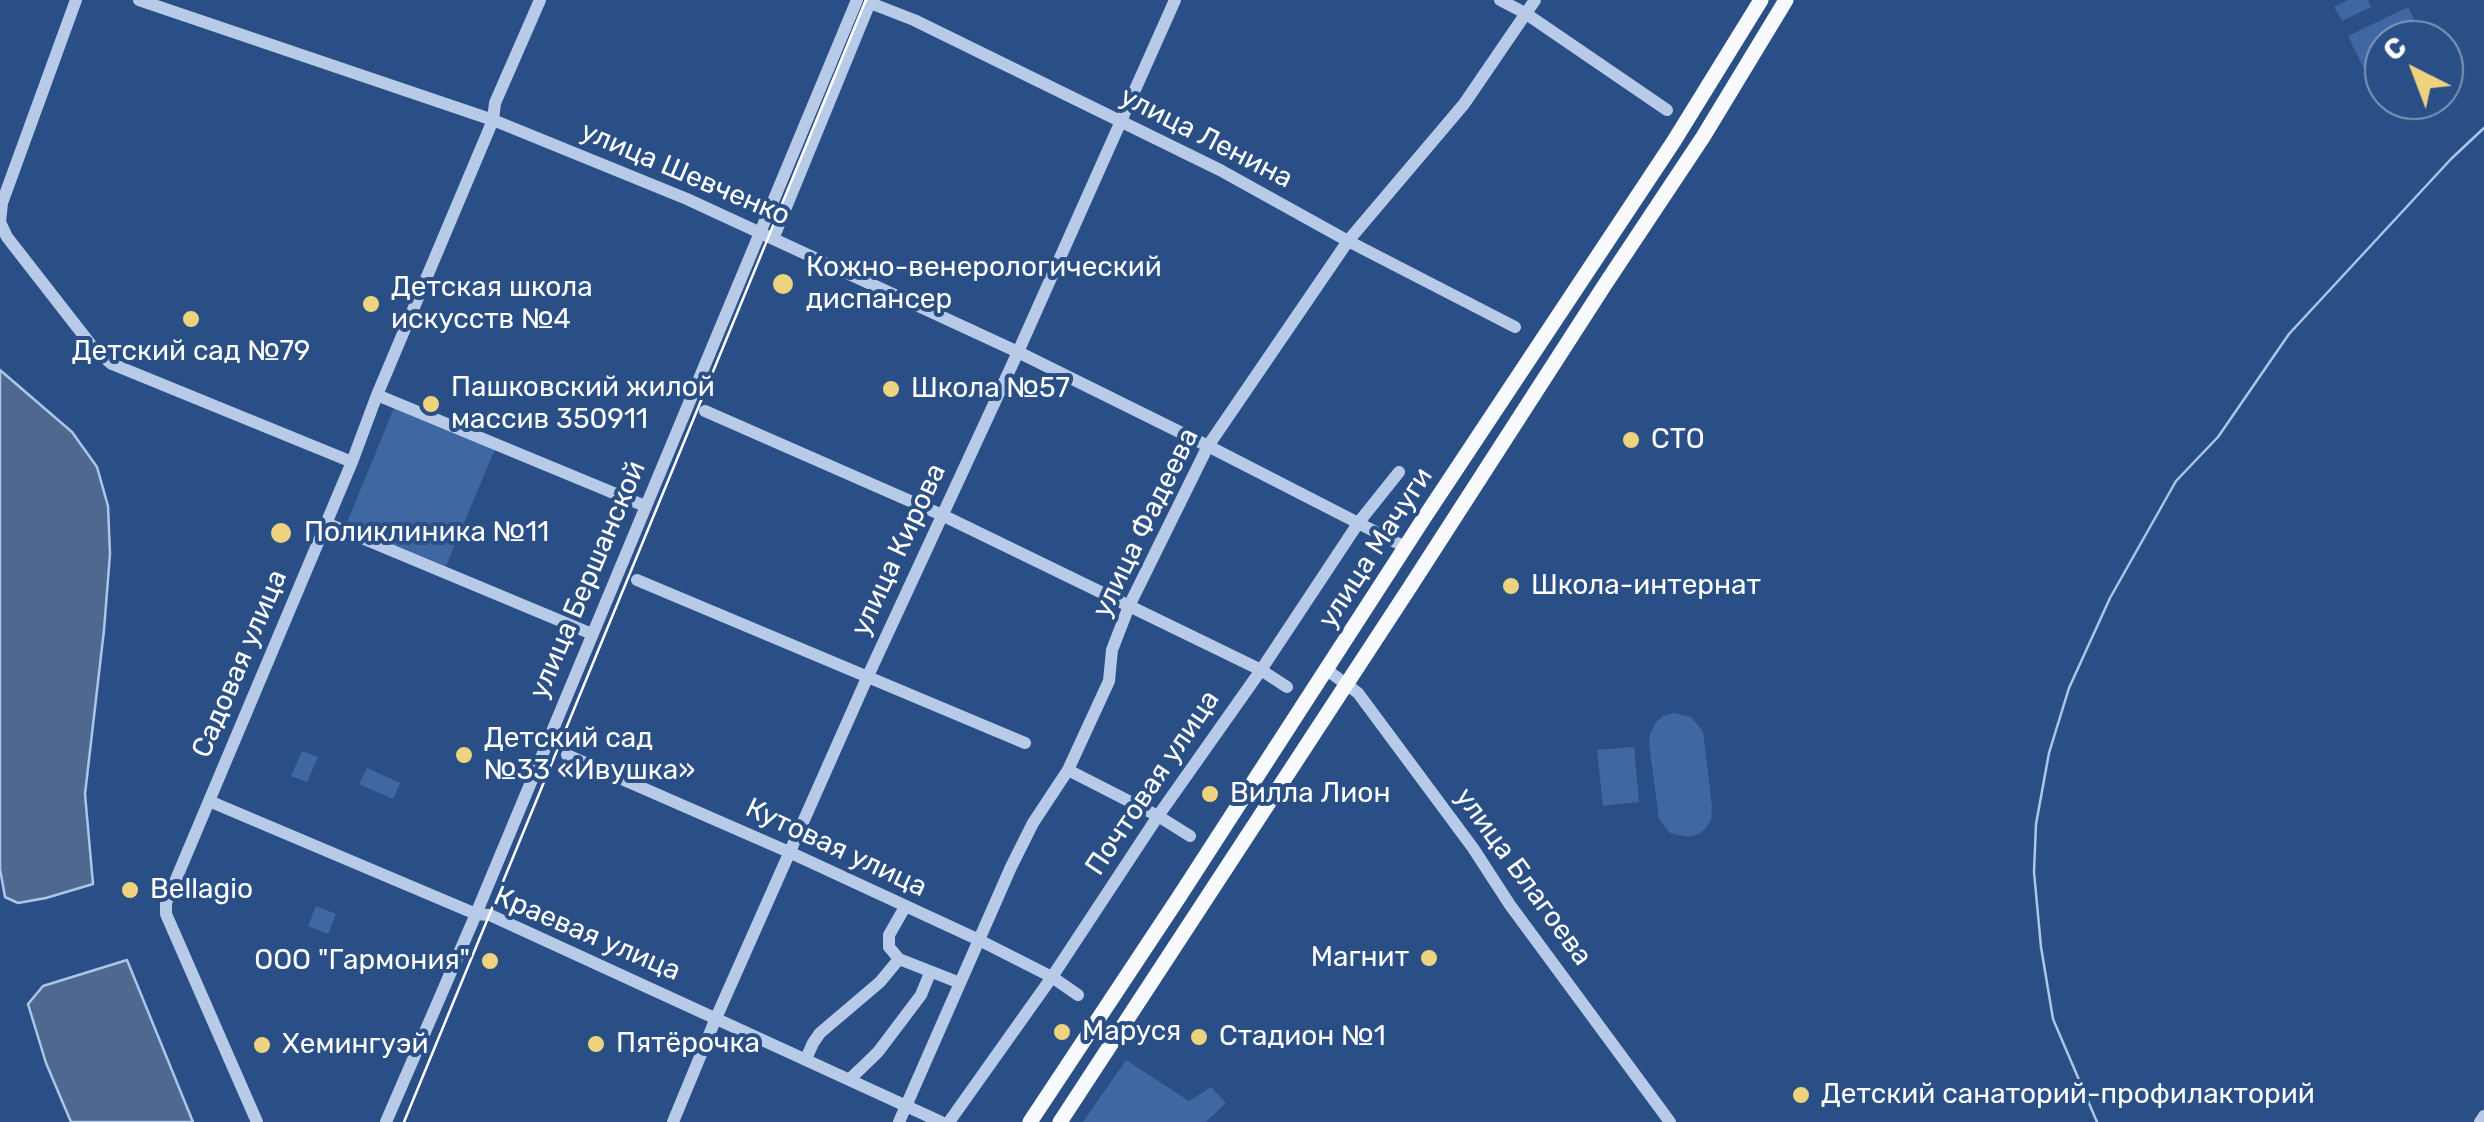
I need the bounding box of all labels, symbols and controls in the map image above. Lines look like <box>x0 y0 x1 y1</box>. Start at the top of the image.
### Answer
north arrow <box>2364 20 2464 120</box>
text: С <box>2377 30 2413 68</box>
street label: улица Ленина <box>1114 80 1298 196</box>
street label: улица Шевченко <box>575 115 795 233</box>
place label: Кожно-венерологический диспансер <box>806 251 1162 317</box>
place label: Детская школа искусств №4 <box>391 271 593 337</box>
marker: Кожно-венерологический диспансер <box>770 271 796 297</box>
marker: Детская школа искусств №4 <box>360 293 382 315</box>
marker: Детский сад №79 <box>180 308 202 330</box>
place label: Детский сад №79 <box>72 335 310 369</box>
place label: Пашковский жилой массив 350911 <box>451 371 715 437</box>
place label: Школа №57 <box>911 372 1070 406</box>
marker: Школа №57 <box>880 378 902 400</box>
marker: Пашковский жилой массив 350911 <box>420 393 442 415</box>
street label: улица Фадеева <box>1086 423 1206 623</box>
place label: СТО <box>1651 423 1705 457</box>
marker: СТО <box>1620 429 1642 451</box>
street label: улица Бершанской <box>523 456 653 704</box>
street label: улица Кирова <box>844 458 954 642</box>
street label: улица Мачуги <box>1312 461 1440 635</box>
place label: Поликлиника №11 <box>304 516 549 550</box>
marker: Поликлиника №11 <box>268 520 294 546</box>
street label: Садовая улица <box>185 565 295 763</box>
place label: Школа-интернат <box>1531 569 1761 603</box>
marker: Школа-интернат <box>1500 575 1522 597</box>
street label: Почтовая улица <box>1079 684 1227 882</box>
place label: Детский сад №33 «Ивушка» <box>484 722 695 788</box>
marker: Детский сад №33 «Ивушка» <box>453 744 475 766</box>
place label: Вилла Лион <box>1230 777 1390 811</box>
street label: улица Благоева <box>1447 782 1599 972</box>
marker: Вилла Лион <box>1199 783 1221 805</box>
street label: Кутовая улица <box>740 791 932 905</box>
place label: Bellagio <box>150 873 253 907</box>
marker: Bellagio <box>119 879 141 901</box>
street label: Краевая улица <box>489 880 685 988</box>
place label: Магнит <box>1311 941 1409 975</box>
place label: ООО "Гармония" <box>254 944 470 978</box>
marker: Магнит <box>1418 947 1440 969</box>
marker: ООО "Гармония" <box>479 950 501 972</box>
place label: Маруся <box>1082 1015 1181 1049</box>
place label: Стадион №1 <box>1219 1020 1386 1054</box>
marker: Маруся <box>1051 1021 1073 1043</box>
marker: Стадион №1 <box>1188 1026 1210 1048</box>
place label: Пятёрочка <box>616 1027 760 1061</box>
place label: Хемингуэй <box>282 1028 429 1062</box>
marker: Пятёрочка <box>585 1033 607 1055</box>
marker: Хемингуэй <box>251 1034 273 1056</box>
place label: Детский санаторий-профилакторий <box>1821 1078 2315 1112</box>
marker: Детский санаторий-профилакторий <box>1790 1084 1812 1106</box>

